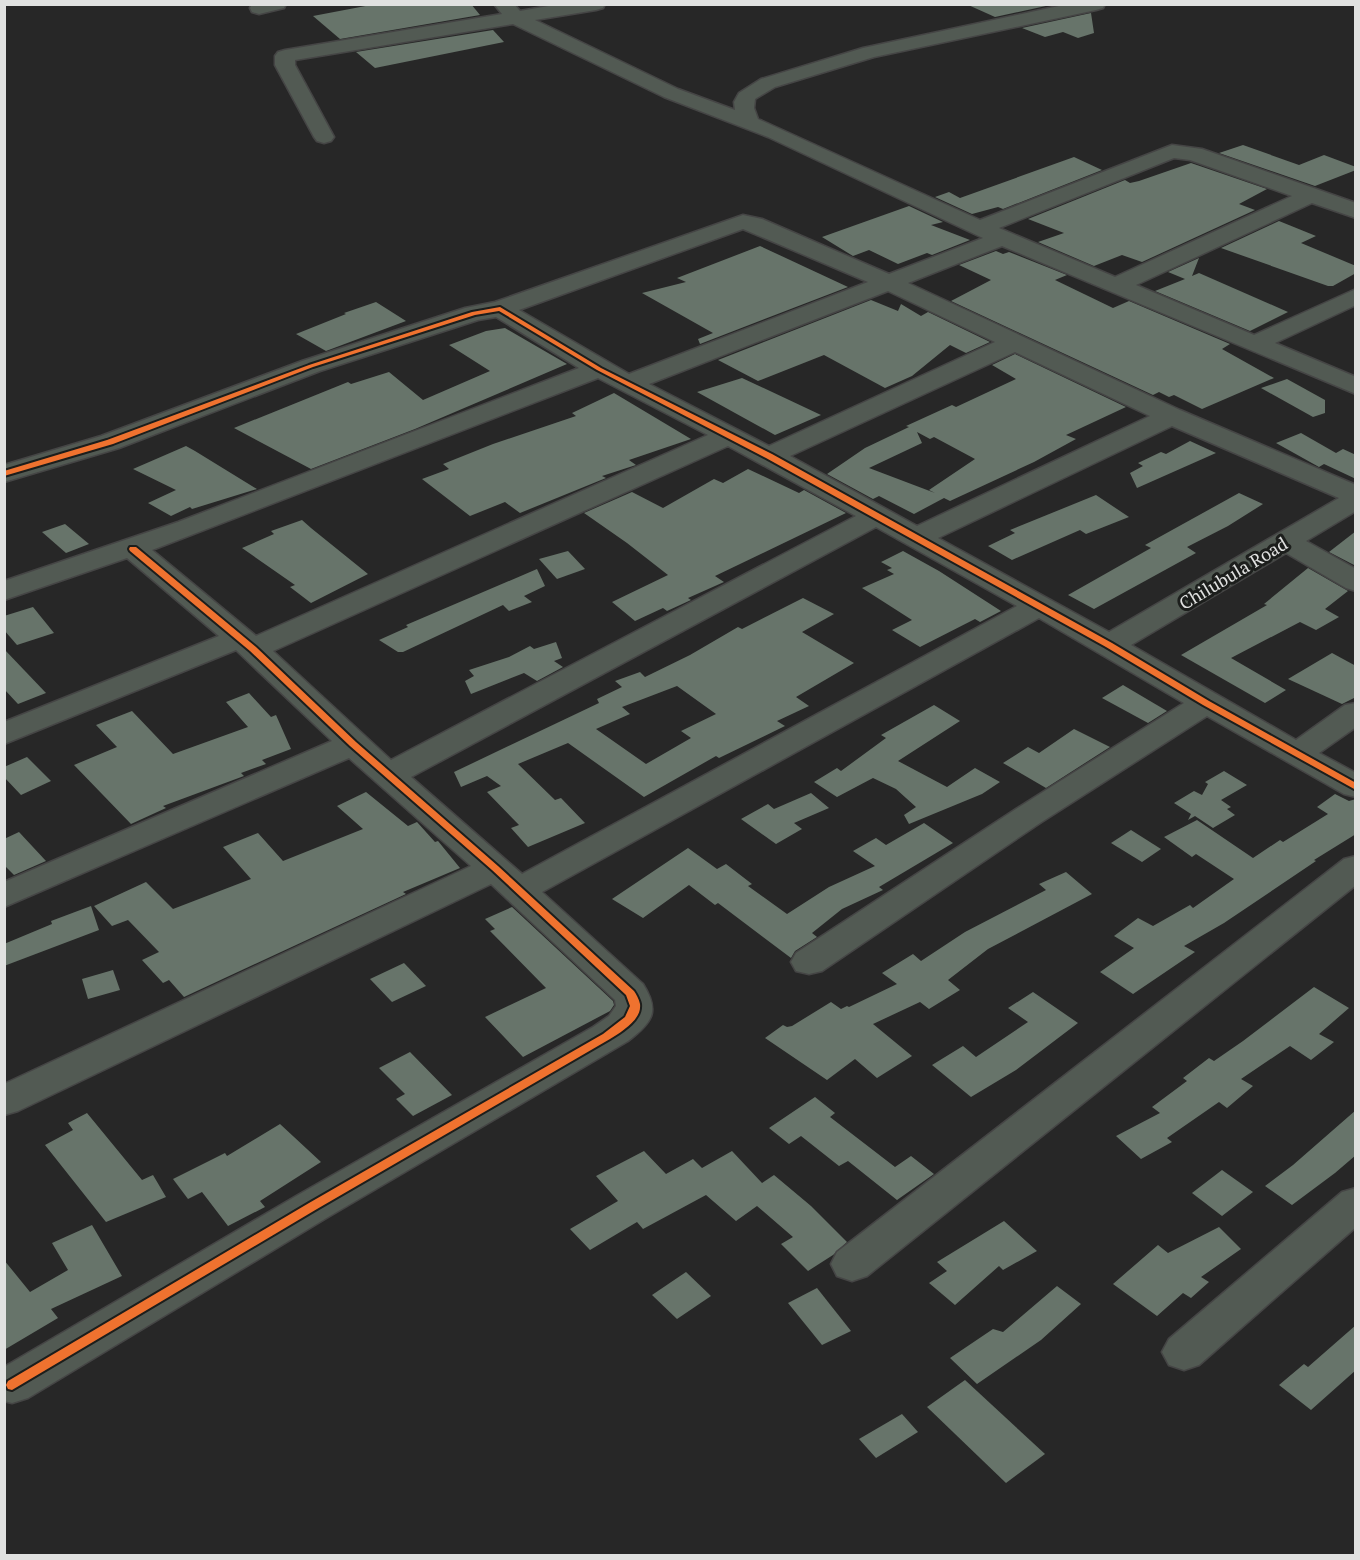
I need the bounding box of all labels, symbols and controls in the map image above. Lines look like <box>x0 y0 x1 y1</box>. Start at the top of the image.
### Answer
street label: Chilubula Road <box>1174 531 1292 615</box>

